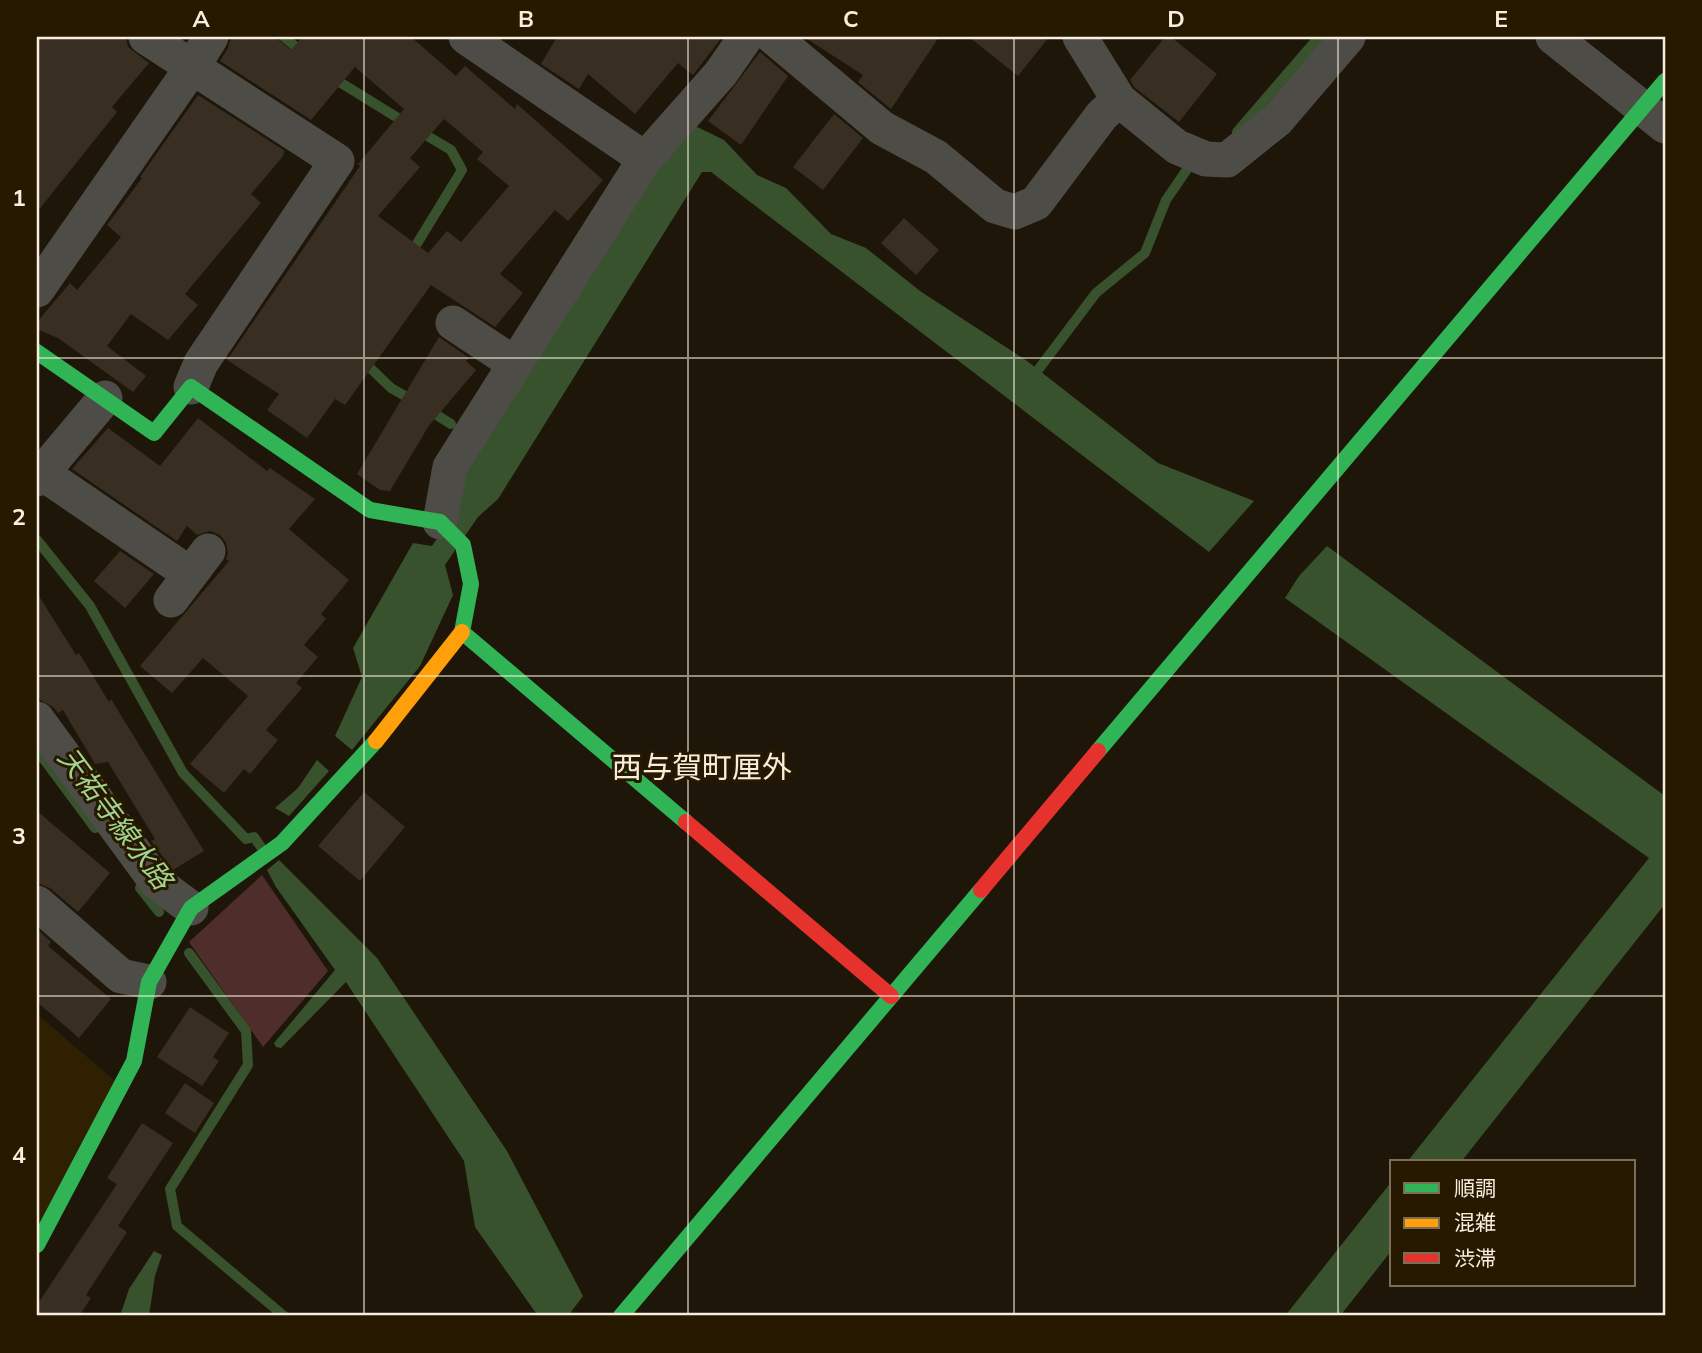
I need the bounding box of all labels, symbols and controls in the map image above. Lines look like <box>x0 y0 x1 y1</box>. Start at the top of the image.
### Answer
text: A <box>192 4 210 33</box>
text: B <box>518 4 534 33</box>
text: C <box>843 4 859 33</box>
text: D <box>1167 4 1185 33</box>
text: E <box>1494 4 1508 33</box>
text: 1 <box>12 183 26 212</box>
text: 2 <box>12 502 26 531</box>
water label: 天祐寺線水路 <box>51 740 182 897</box>
district label: 西与賀町厘外 <box>612 748 792 786</box>
text: 3 <box>12 821 26 850</box>
text: 4 <box>12 1140 26 1169</box>
legend <box>1390 1160 1636 1286</box>
text: 順調 <box>1454 1175 1496 1201</box>
text: 混雑 <box>1454 1209 1496 1235</box>
text: 渋滞 <box>1454 1245 1496 1271</box>

